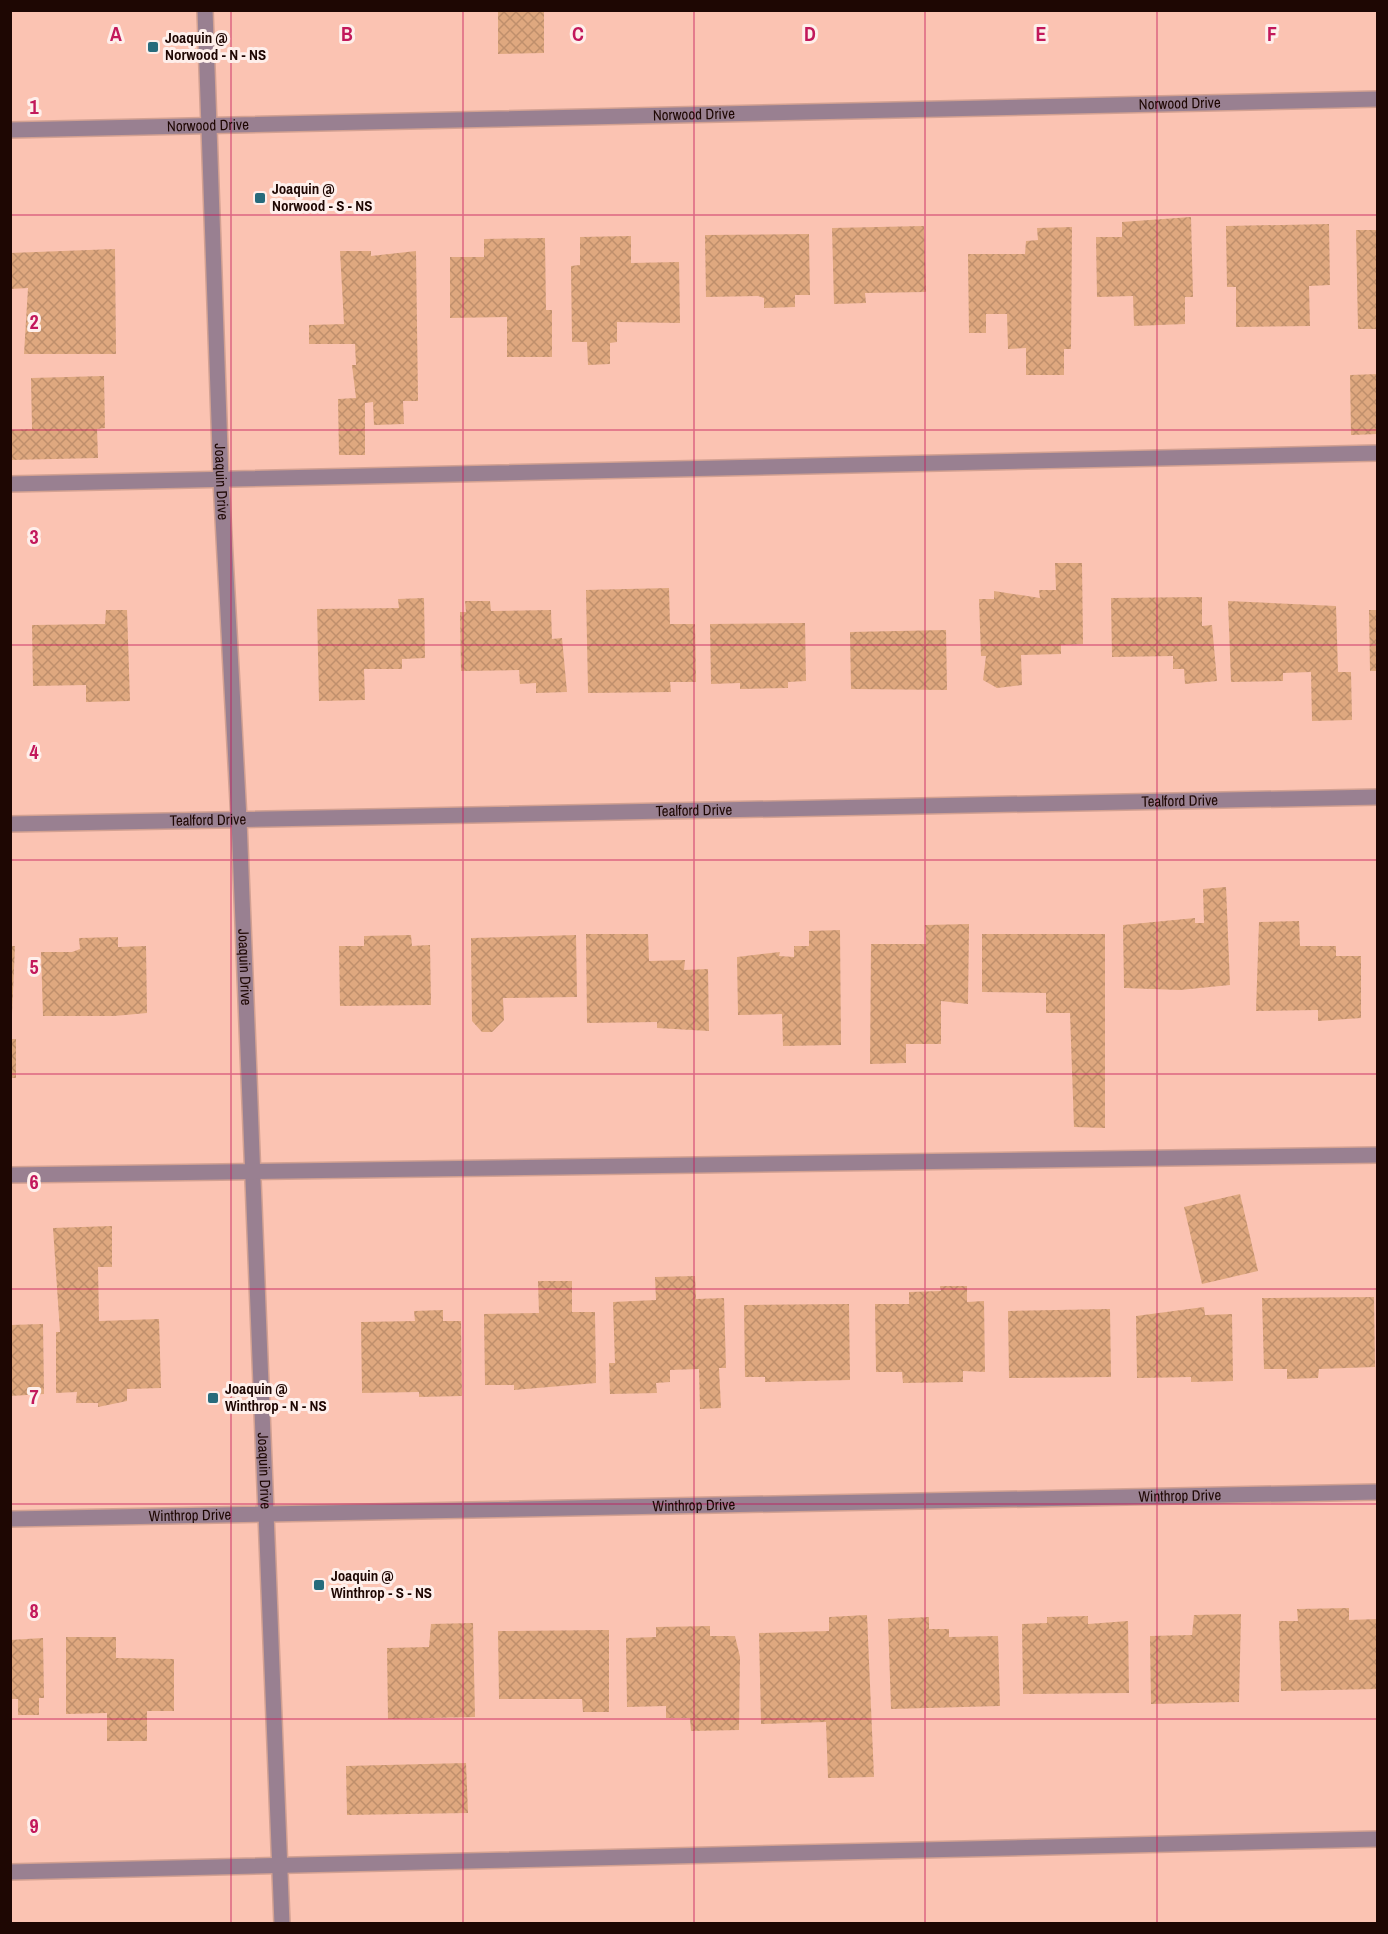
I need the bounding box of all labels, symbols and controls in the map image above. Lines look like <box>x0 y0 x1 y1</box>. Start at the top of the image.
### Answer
text: A <box>110 20 122 47</box>
text: B <box>341 20 353 47</box>
text: C <box>572 20 584 47</box>
text: D <box>804 20 816 47</box>
text: E <box>1036 20 1047 47</box>
text: F <box>1267 20 1277 47</box>
place label: Joaquin @ Norwood - N - NS <box>165 27 266 65</box>
marker: Joaquin @ Norwood - N - NS <box>146 40 160 54</box>
street label: Norwood Drive <box>1138 92 1221 114</box>
text: 1 <box>29 93 39 120</box>
street label: Norwood Drive <box>653 103 735 125</box>
street label: Norwood Drive <box>167 114 249 136</box>
place label: Joaquin @ Norwood - S - NS <box>272 178 372 216</box>
marker: Joaquin @ Norwood - S - NS <box>253 191 267 205</box>
text: 2 <box>29 308 39 335</box>
street label: Joaquin Drive <box>210 443 234 521</box>
text: 3 <box>29 523 39 550</box>
text: 4 <box>29 738 39 765</box>
street label: Tealford Drive <box>1141 789 1218 812</box>
street label: Tealford Drive <box>655 799 733 821</box>
street label: Tealford Drive <box>169 808 247 831</box>
street label: Joaquin Drive <box>233 928 257 1006</box>
text: 5 <box>29 953 39 980</box>
text: 6 <box>29 1168 39 1195</box>
place label: Joaquin @ Winthrop - N - NS <box>225 1378 327 1416</box>
text: 7 <box>29 1383 39 1410</box>
marker: Joaquin @ Winthrop - N - NS <box>206 1391 220 1405</box>
street label: Joaquin Drive <box>253 1432 277 1510</box>
street label: Winthrop Drive <box>1138 1484 1222 1507</box>
street label: Winthrop Drive <box>652 1494 736 1516</box>
street label: Winthrop Drive <box>148 1504 232 1526</box>
place label: Joaquin @ Winthrop - S - NS <box>331 1565 432 1603</box>
marker: Joaquin @ Winthrop - S - NS <box>312 1578 326 1592</box>
text: 8 <box>29 1597 39 1624</box>
text: 9 <box>29 1812 39 1839</box>

